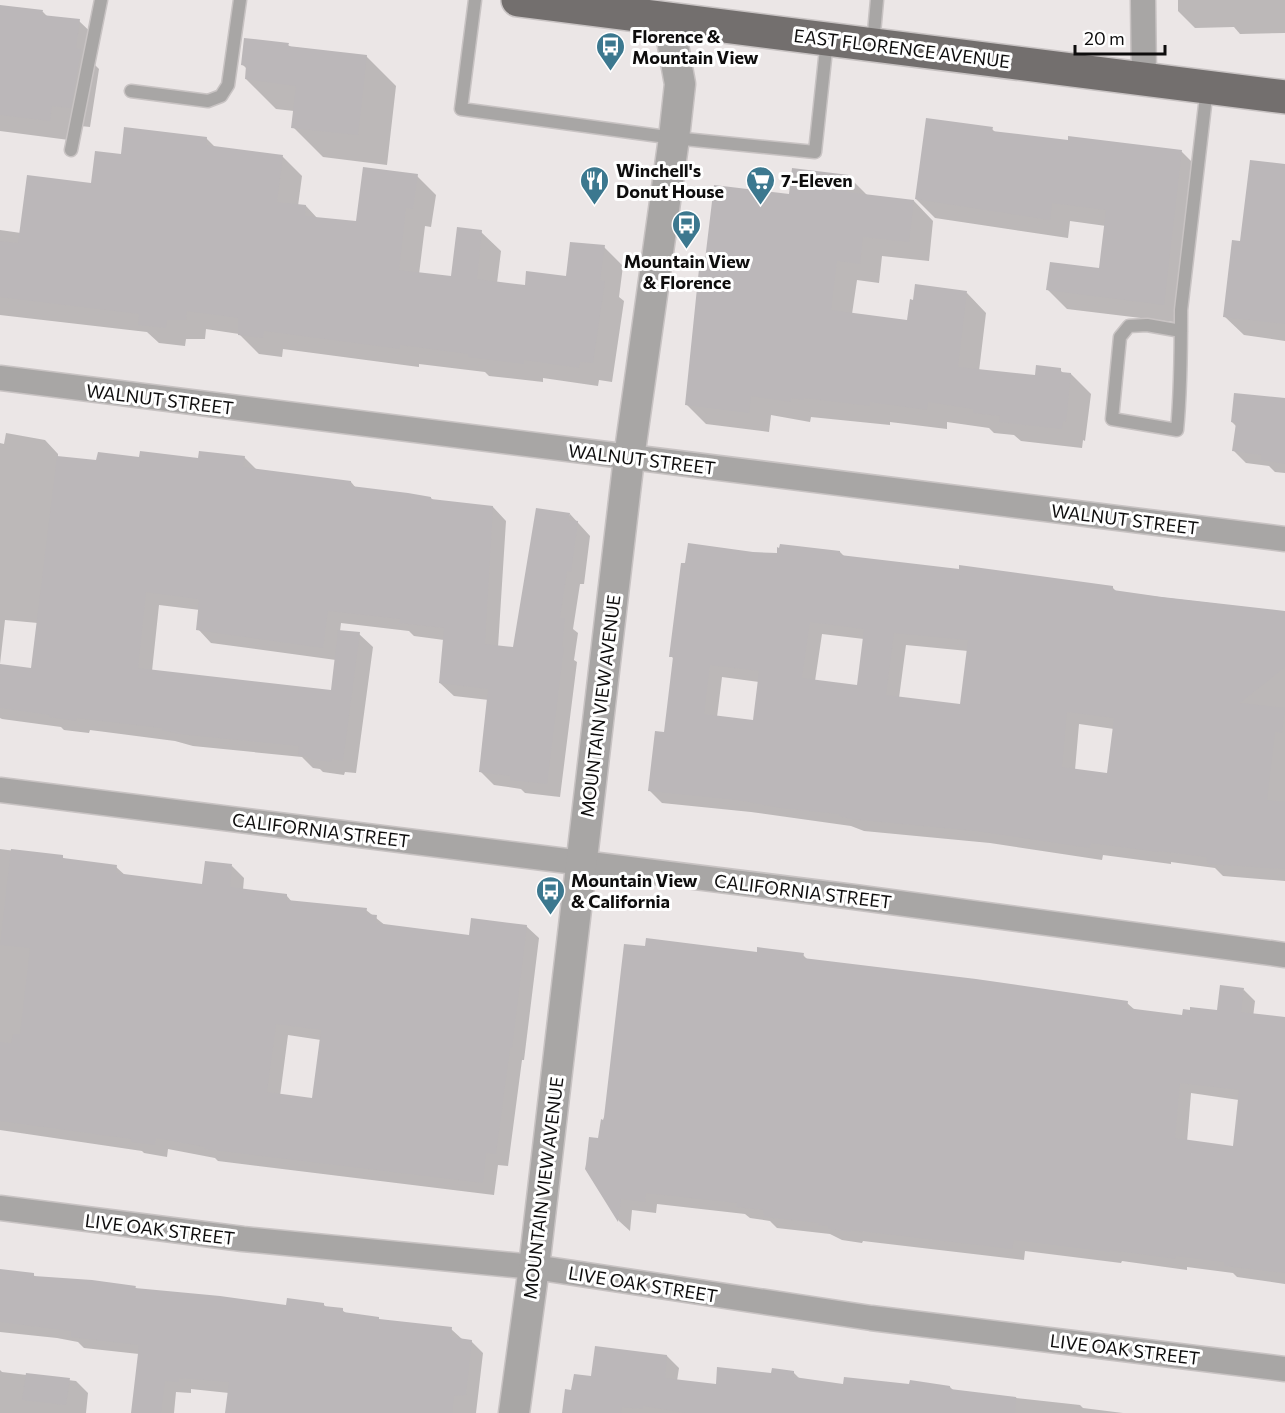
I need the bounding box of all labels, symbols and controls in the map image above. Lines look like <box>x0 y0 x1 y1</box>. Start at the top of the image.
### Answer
scale bar <box>1075 18 1165 56</box>
street label: EAST FLORENCE AVENUE <box>793 24 1011 72</box>
place label: Florence & Mountain View <box>632 25 759 68</box>
text: 20 m <box>1084 27 1125 49</box>
bus stop icon: Florence & Mountain View <box>595 30 627 72</box>
place label: Winchell's Donut House <box>616 159 724 202</box>
restaurant icon: Winchell's Donut House <box>579 164 611 206</box>
supermarket icon: 7-Eleven <box>744 164 776 206</box>
place label: 7-Eleven <box>781 169 853 191</box>
bus stop icon: Mountain View & Florence <box>671 208 703 250</box>
place label: Mountain View & Florence <box>624 250 750 293</box>
street label: WALNUT STREET <box>85 379 235 419</box>
street label: WALNUT STREET <box>567 439 717 479</box>
street label: WALNUT STREET <box>1050 499 1200 539</box>
street label: MOUNTAIN VIEW AVENUE <box>575 593 625 819</box>
street label: CALIFORNIA STREET <box>231 808 411 852</box>
place label: Mountain View & California <box>571 869 698 912</box>
street label: CALIFORNIA STREET <box>713 869 893 913</box>
bus stop icon: Mountain View & California <box>534 874 566 916</box>
street label: MOUNTAIN VIEW AVENUE <box>518 1075 568 1301</box>
street label: LIVE OAK STREET <box>84 1209 236 1249</box>
street label: LIVE OAK STREET <box>567 1261 719 1307</box>
street label: LIVE OAK STREET <box>1049 1329 1201 1369</box>

